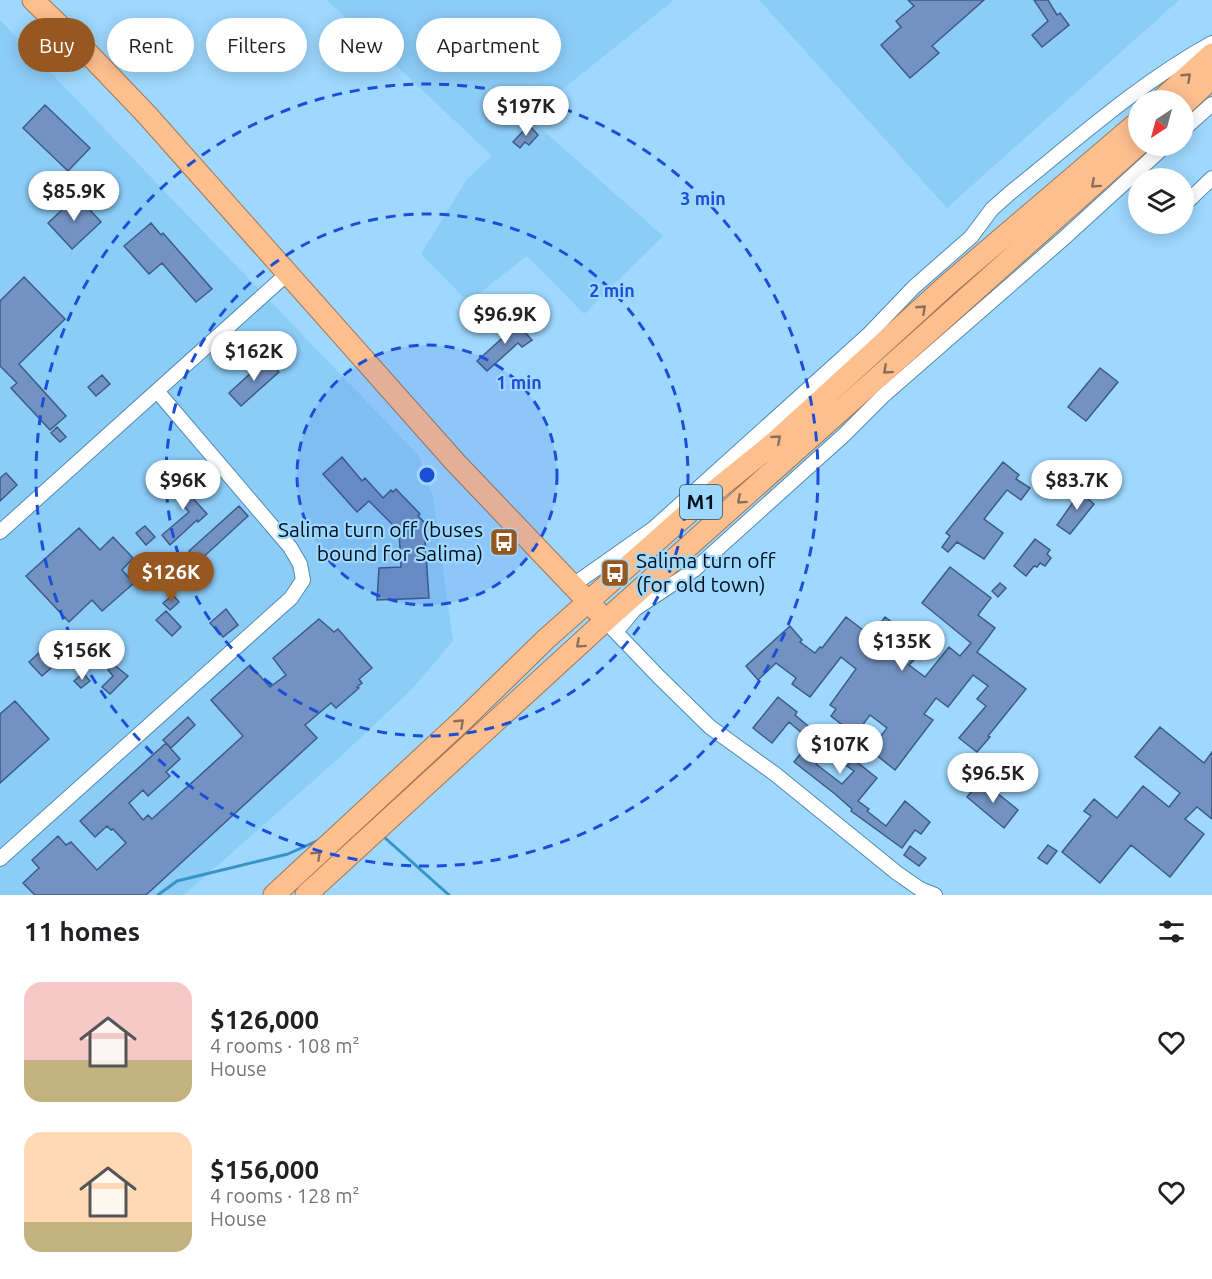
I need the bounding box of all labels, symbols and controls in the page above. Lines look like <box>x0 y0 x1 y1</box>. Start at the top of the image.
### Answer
chip: Buy <box>18 18 95 72</box>
chip: Rent <box>107 18 194 72</box>
chip: Filters <box>206 18 307 72</box>
chip: New <box>319 18 404 72</box>
chip: Apartment <box>416 18 561 72</box>
one-way arrow <box>1180 73 1190 84</box>
pin: $197K <box>484 86 568 137</box>
north arrow <box>1128 90 1194 156</box>
map controls <box>1128 90 1194 234</box>
text: $197K <box>497 94 555 117</box>
button: layers <box>1128 168 1194 234</box>
pin: $85.9K <box>25 171 123 222</box>
one-way arrow <box>1091 177 1102 188</box>
text: $85.9K <box>42 179 106 202</box>
text: 3 min <box>680 188 726 208</box>
text: 2 min <box>589 280 635 300</box>
pin: $96.9K <box>456 294 554 345</box>
text: $96.9K <box>473 302 537 325</box>
one-way arrow <box>915 305 926 316</box>
pin: $162K <box>212 331 296 382</box>
text: $162K <box>225 339 283 362</box>
one-way arrow <box>883 363 893 374</box>
text: 1 min <box>496 372 542 392</box>
one-way arrow <box>770 435 781 446</box>
pin: $96K <box>147 460 219 511</box>
pin: $83.7K <box>1028 460 1126 511</box>
centre of rings <box>417 465 437 485</box>
text: $96K <box>159 468 207 491</box>
text: $83.7K <box>1045 468 1109 491</box>
road number: M1 <box>680 485 722 519</box>
one-way arrow <box>737 493 748 504</box>
place label: Salima turn off (buses bound for Salima) <box>278 517 483 565</box>
bus stop icon: Salima turn off (buses bound for Salima) <box>488 526 520 558</box>
place label: Salima turn off (for old town) <box>636 548 776 596</box>
pin: $126K <box>129 552 213 603</box>
bus stop icon: Salima turn off (for old town) <box>599 557 631 589</box>
text: $126K <box>142 560 200 583</box>
pin: $135K <box>860 621 944 672</box>
text: $135K <box>873 629 931 652</box>
pin: $156K <box>40 630 124 681</box>
one-way arrow <box>577 637 587 648</box>
text: $156K <box>53 638 111 661</box>
one-way arrow <box>453 719 463 730</box>
pin: $107K <box>798 724 882 775</box>
text: $107K <box>811 732 869 755</box>
pin: $96.5K <box>944 753 1042 804</box>
text: $96.5K <box>961 761 1025 784</box>
one-way arrow <box>310 851 320 862</box>
icon: filters <box>1155 915 1188 948</box>
text: 11 homes <box>24 917 140 946</box>
text: $126,000 <box>210 1005 319 1034</box>
icon: home <box>72 1006 144 1078</box>
icon: heart <box>1155 1026 1188 1059</box>
text: 4 rooms · 108 m² <box>210 1034 360 1057</box>
text: House <box>210 1057 267 1080</box>
text: $156,000 <box>210 1155 319 1184</box>
icon: home <box>72 1156 144 1228</box>
icon: heart <box>1155 1176 1188 1209</box>
text: 4 rooms · 128 m² <box>210 1184 360 1207</box>
text: House <box>210 1207 267 1230</box>

